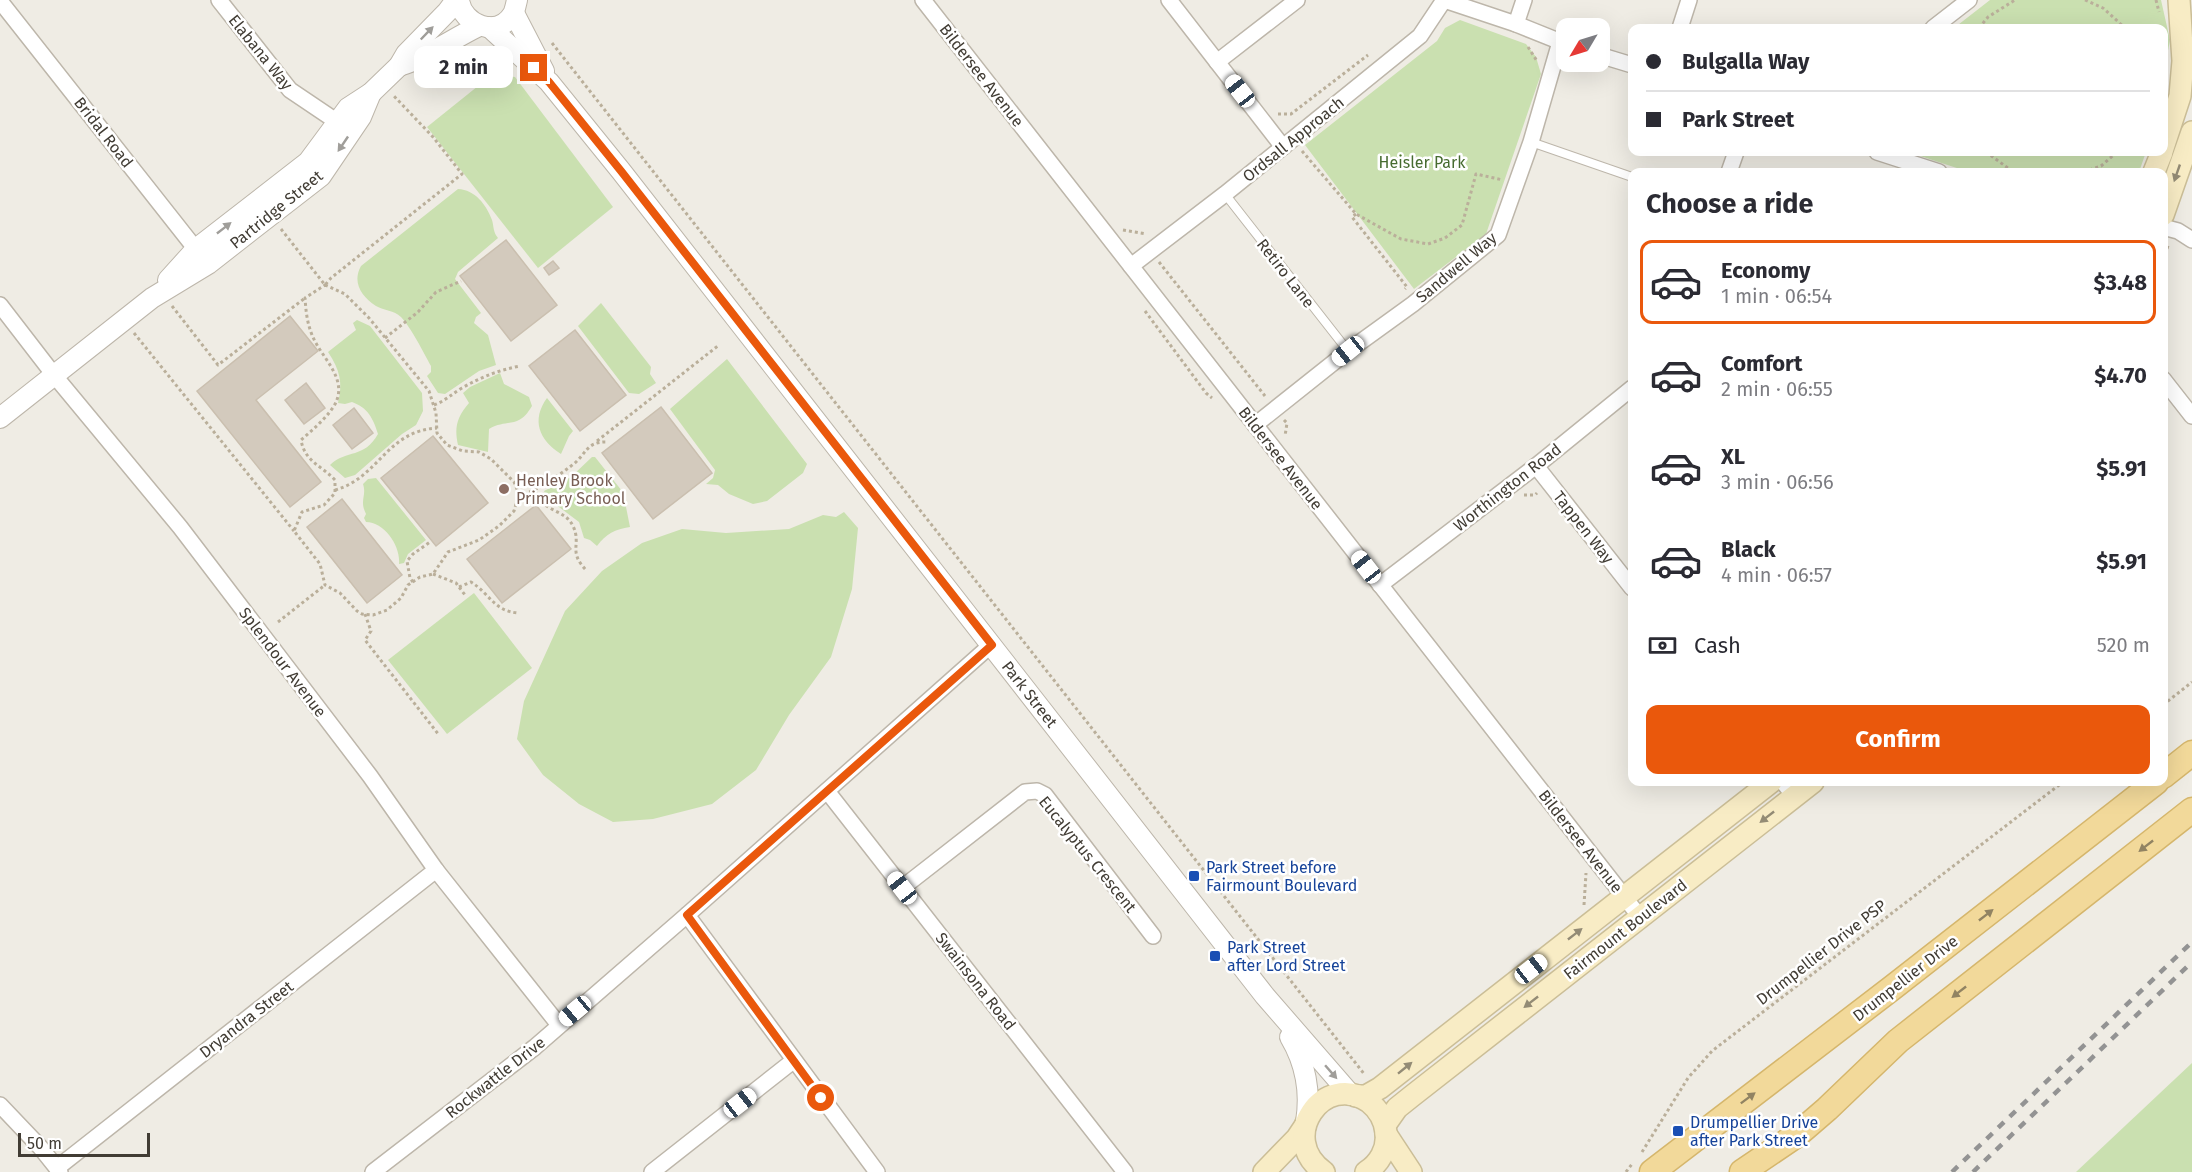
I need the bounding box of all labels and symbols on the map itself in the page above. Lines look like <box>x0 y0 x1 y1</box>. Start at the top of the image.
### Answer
street label: Elabana Way <box>225 11 297 94</box>
north arrow <box>1556 18 1610 72</box>
street label: Bildersee Avenue <box>936 20 1028 131</box>
one-way arrow <box>420 26 434 41</box>
callout: 2 min <box>414 47 513 89</box>
route end <box>520 54 547 81</box>
car <box>1222 71 1258 111</box>
street label: Bridal Road <box>70 93 137 171</box>
street label: Ordsall Approach <box>1239 93 1348 186</box>
one-way arrow <box>337 135 349 151</box>
park label: Heisler Park <box>1379 153 1466 172</box>
one-way arrow <box>2172 165 2182 183</box>
street label: Partridge Street <box>226 166 327 253</box>
one-way arrow <box>216 222 231 234</box>
street label: Sandwell Way <box>1412 228 1501 307</box>
street label: Retiro Lane <box>1253 235 1318 312</box>
car <box>1328 333 1368 369</box>
street label: Bildersee Avenue <box>1235 403 1327 514</box>
street label: Worthington Road <box>1450 439 1565 535</box>
place label: Henley Brook Primary School <box>516 471 626 508</box>
marker: Henley Brook Primary School <box>497 482 511 496</box>
street label: Tappen Way <box>1549 487 1618 567</box>
car <box>1348 547 1384 587</box>
street label: Splendour Avenue <box>235 604 330 721</box>
street label: Park Street <box>998 657 1062 732</box>
street label: Bildersee Avenue <box>1535 786 1627 897</box>
street label: Eucalyptus Crescent <box>1035 792 1140 916</box>
one-way arrow <box>1759 811 1775 824</box>
one-way arrow <box>2138 839 2154 852</box>
place label: Park Street before Fairmount Boulevard <box>1206 858 1357 895</box>
car <box>884 868 920 908</box>
marker: Park Street before Fairmount Boulevard <box>1187 869 1201 883</box>
street label: Fairmount Boulevard <box>1560 875 1691 983</box>
street label: Drumpellier Drive PSP <box>1753 896 1890 1009</box>
one-way arrow <box>1978 909 1993 921</box>
one-way arrow <box>1567 928 1583 941</box>
street label: Swainsona Road <box>932 929 1020 1034</box>
street label: Drumpellier Drive <box>1849 931 1962 1025</box>
place label: Park Street after Lord Street <box>1227 938 1346 975</box>
marker: Park Street after Lord Street <box>1208 949 1222 963</box>
car <box>1511 951 1551 987</box>
street label: Dryandra Street <box>196 977 297 1062</box>
one-way arrow <box>1952 986 1967 998</box>
car <box>555 993 595 1029</box>
one-way arrow <box>1523 996 1538 1008</box>
street label: Rockwattle Drive <box>442 1033 549 1122</box>
one-way arrow <box>1397 1061 1413 1074</box>
one-way arrow <box>1324 1064 1337 1079</box>
route start <box>807 1084 834 1111</box>
car <box>720 1085 760 1121</box>
one-way arrow <box>1740 1092 1756 1105</box>
place label: Drumpellier Drive after Park Street <box>1690 1113 1818 1150</box>
marker: Drumpellier Drive after Park Street <box>1671 1124 1685 1138</box>
scale bar <box>18 1130 150 1158</box>

